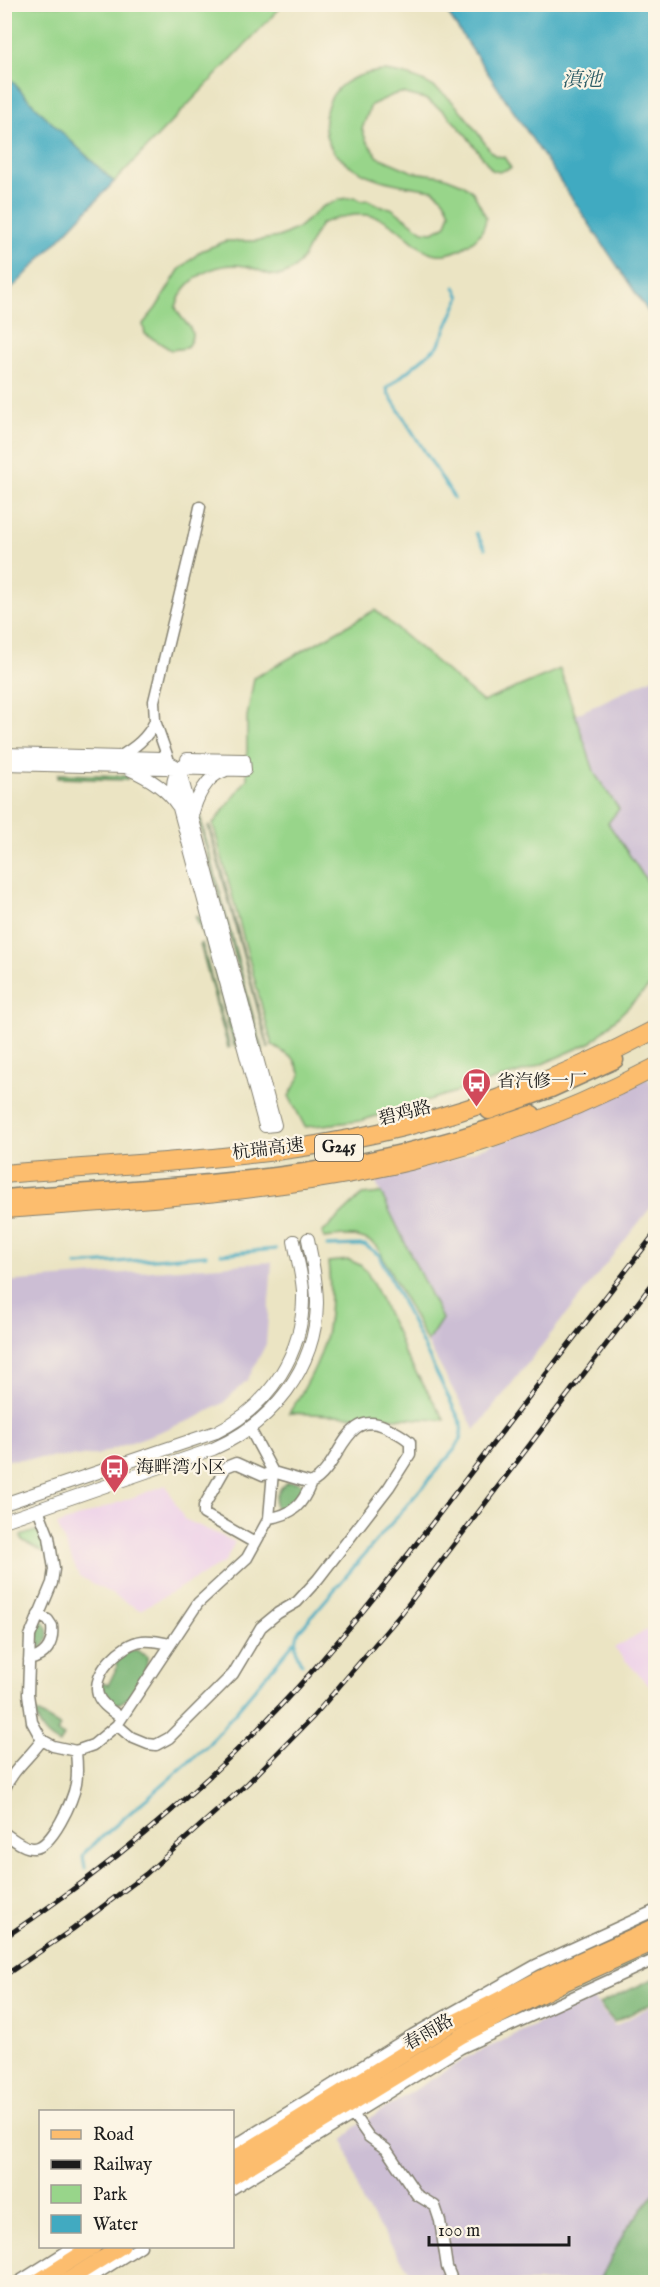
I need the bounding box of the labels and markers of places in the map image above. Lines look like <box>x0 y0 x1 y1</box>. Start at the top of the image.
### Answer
bus stop icon: 省汽修一厂 <box>460 1066 492 1108</box>
place label: 省汽修一厂 <box>497 1071 587 1094</box>
bus stop icon: 海畔湾小区 <box>99 1452 131 1494</box>
place label: 海畔湾小区 <box>136 1457 226 1480</box>

